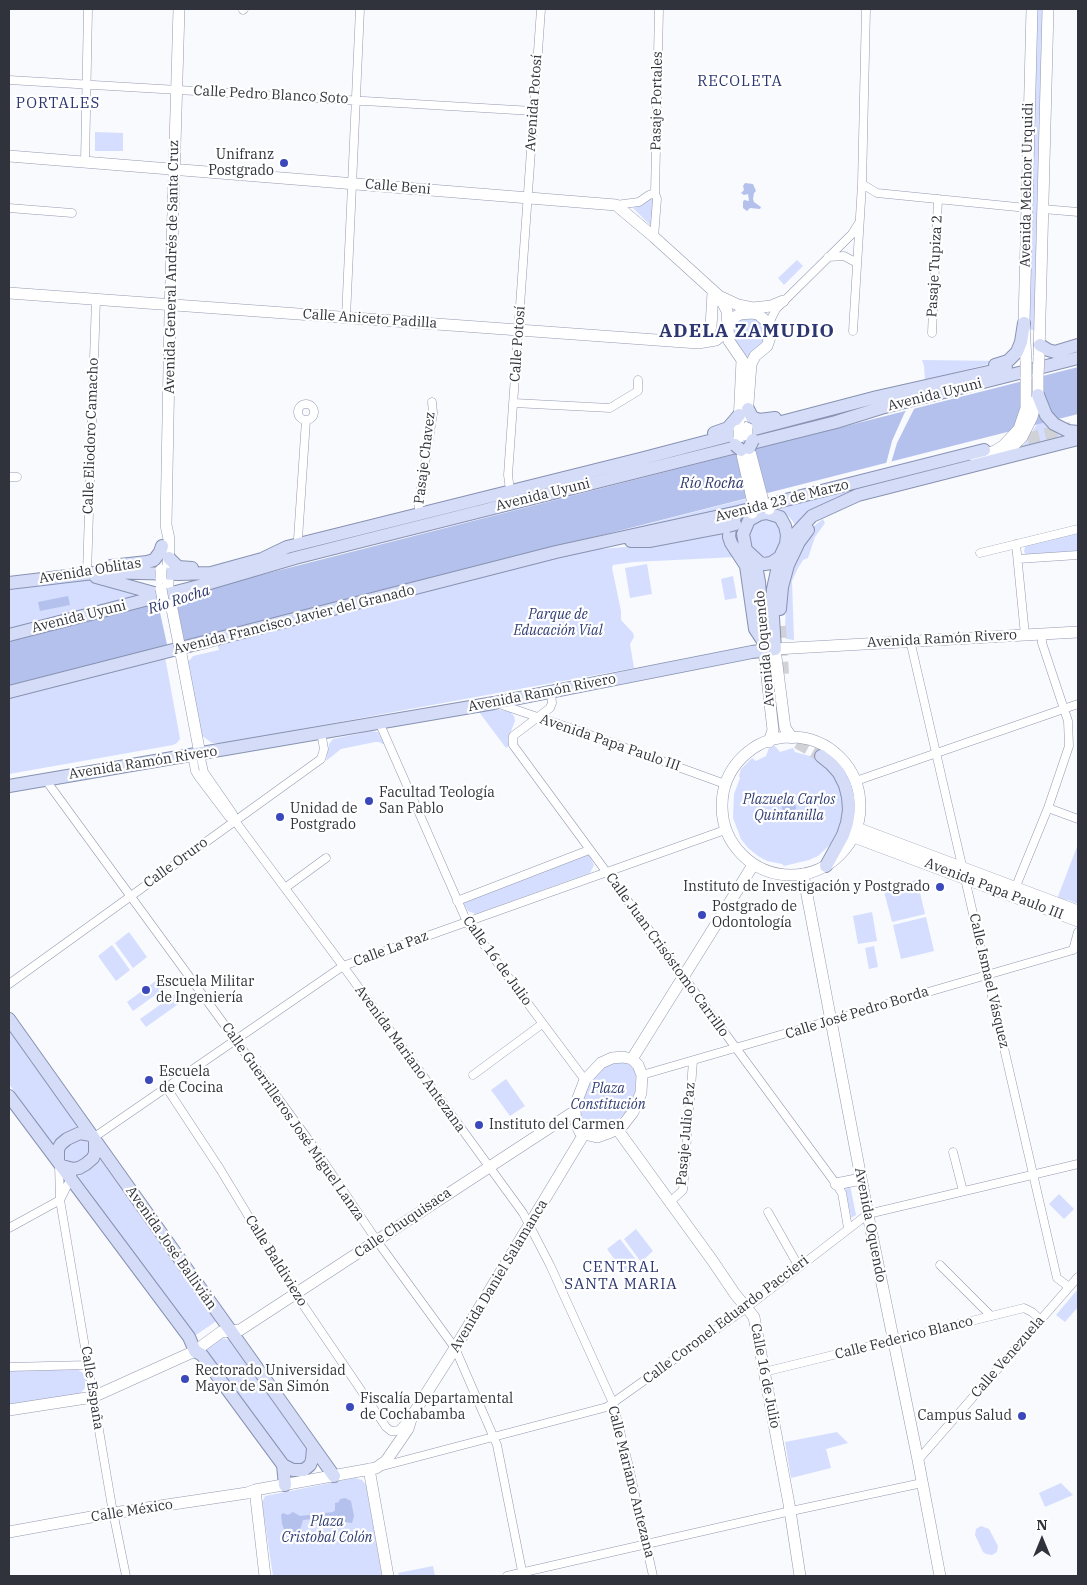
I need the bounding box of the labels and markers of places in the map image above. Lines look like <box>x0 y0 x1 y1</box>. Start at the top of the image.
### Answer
place label: Unifranz Postgrado <box>208 147 274 180</box>
marker: Unifranz Postgrado <box>278 157 290 169</box>
place label: Facultad Teología San Pablo <box>379 785 495 818</box>
marker: Facultad Teología San Pablo <box>363 795 375 807</box>
place label: Unidad de Postgrado <box>290 801 358 834</box>
marker: Unidad de Postgrado <box>274 811 286 823</box>
place label: Instituto de Investigación y Postgrado <box>683 879 930 895</box>
marker: Instituto de Investigación y Postgrado <box>934 881 946 893</box>
place label: Postgrado de Odontología <box>712 899 797 932</box>
marker: Postgrado de Odontología <box>696 909 708 921</box>
place label: Escuela Militar de Ingeniería <box>156 974 254 1006</box>
marker: Escuela Militar de Ingeniería <box>140 984 152 996</box>
place label: Escuela de Cocina <box>159 1064 223 1096</box>
marker: Escuela de Cocina <box>143 1074 155 1086</box>
place label: Instituto del Carmen <box>489 1117 625 1133</box>
marker: Instituto del Carmen <box>473 1119 485 1131</box>
place label: Rectorado Universidad Mayor de San Simón <box>195 1363 346 1395</box>
marker: Rectorado Universidad Mayor de San Simón <box>179 1373 191 1385</box>
place label: Fiscalía Departamental de Cochabamba <box>360 1391 513 1424</box>
marker: Fiscalía Departamental de Cochabamba <box>344 1401 356 1413</box>
place label: Campus Salud <box>917 1408 1012 1424</box>
marker: Campus Salud <box>1016 1410 1028 1422</box>

